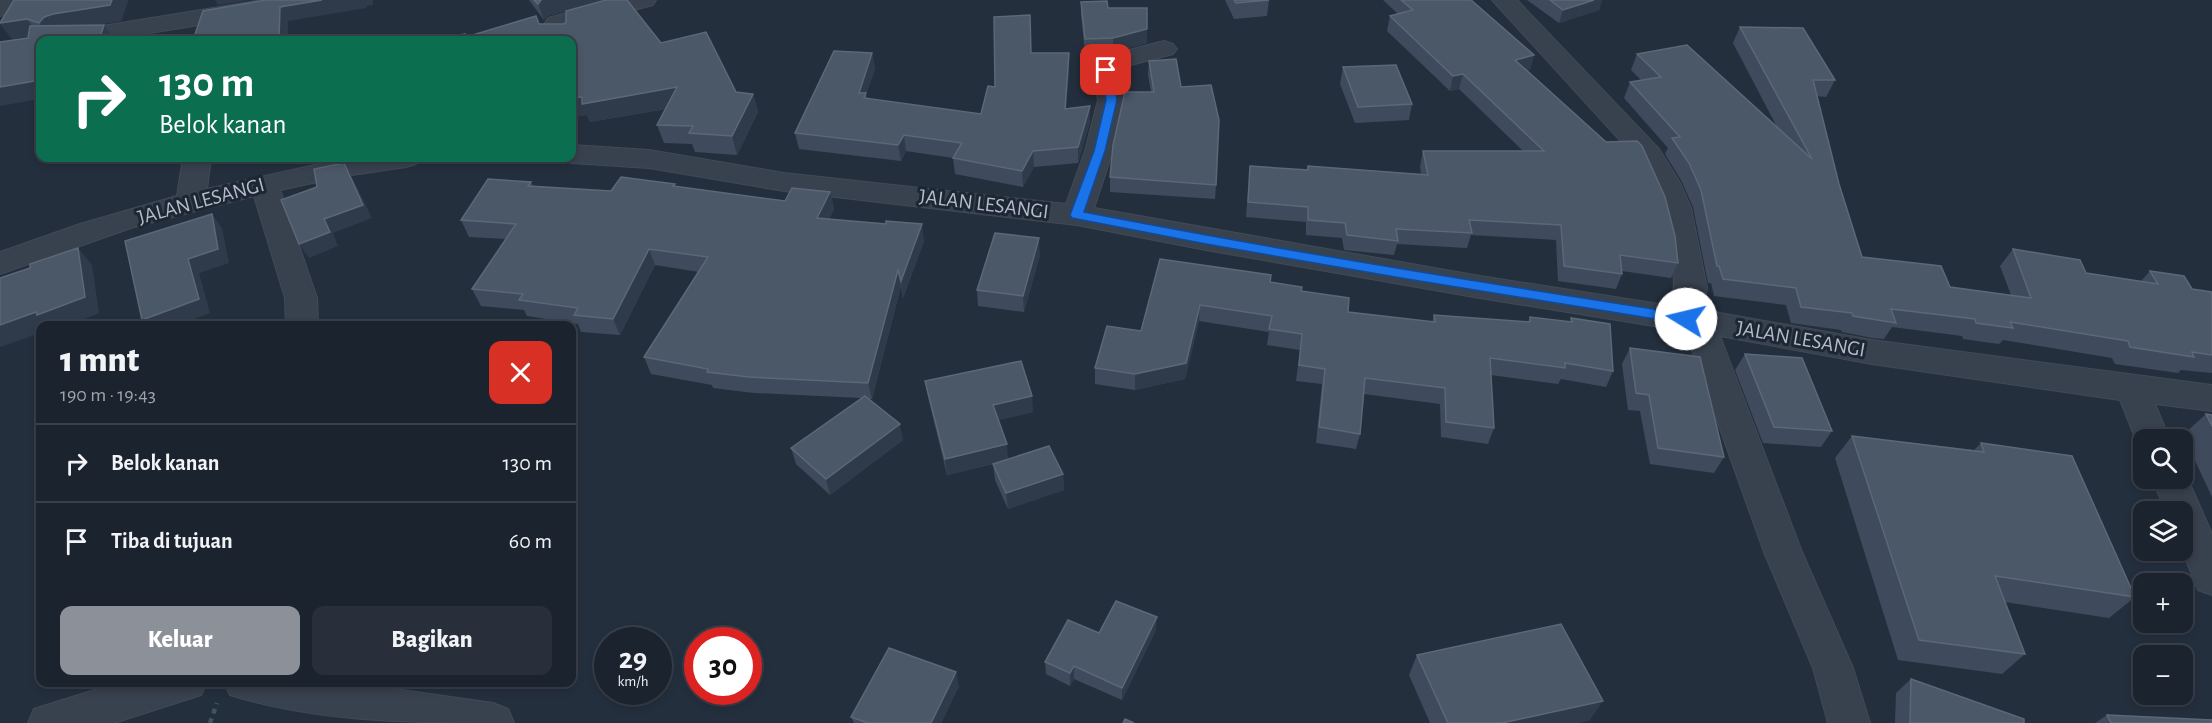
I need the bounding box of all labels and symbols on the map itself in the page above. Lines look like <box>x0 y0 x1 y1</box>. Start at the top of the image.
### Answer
pin <box>1080 44 1131 95</box>
street label: JALAN LESANGI <box>135 174 267 228</box>
street label: JALAN LESANGI <box>918 186 1050 222</box>
position arrow <box>1654 287 1718 351</box>
street label: JALAN LESANGI <box>1735 317 1867 361</box>
speed limit sign: 30 <box>684 627 762 705</box>

